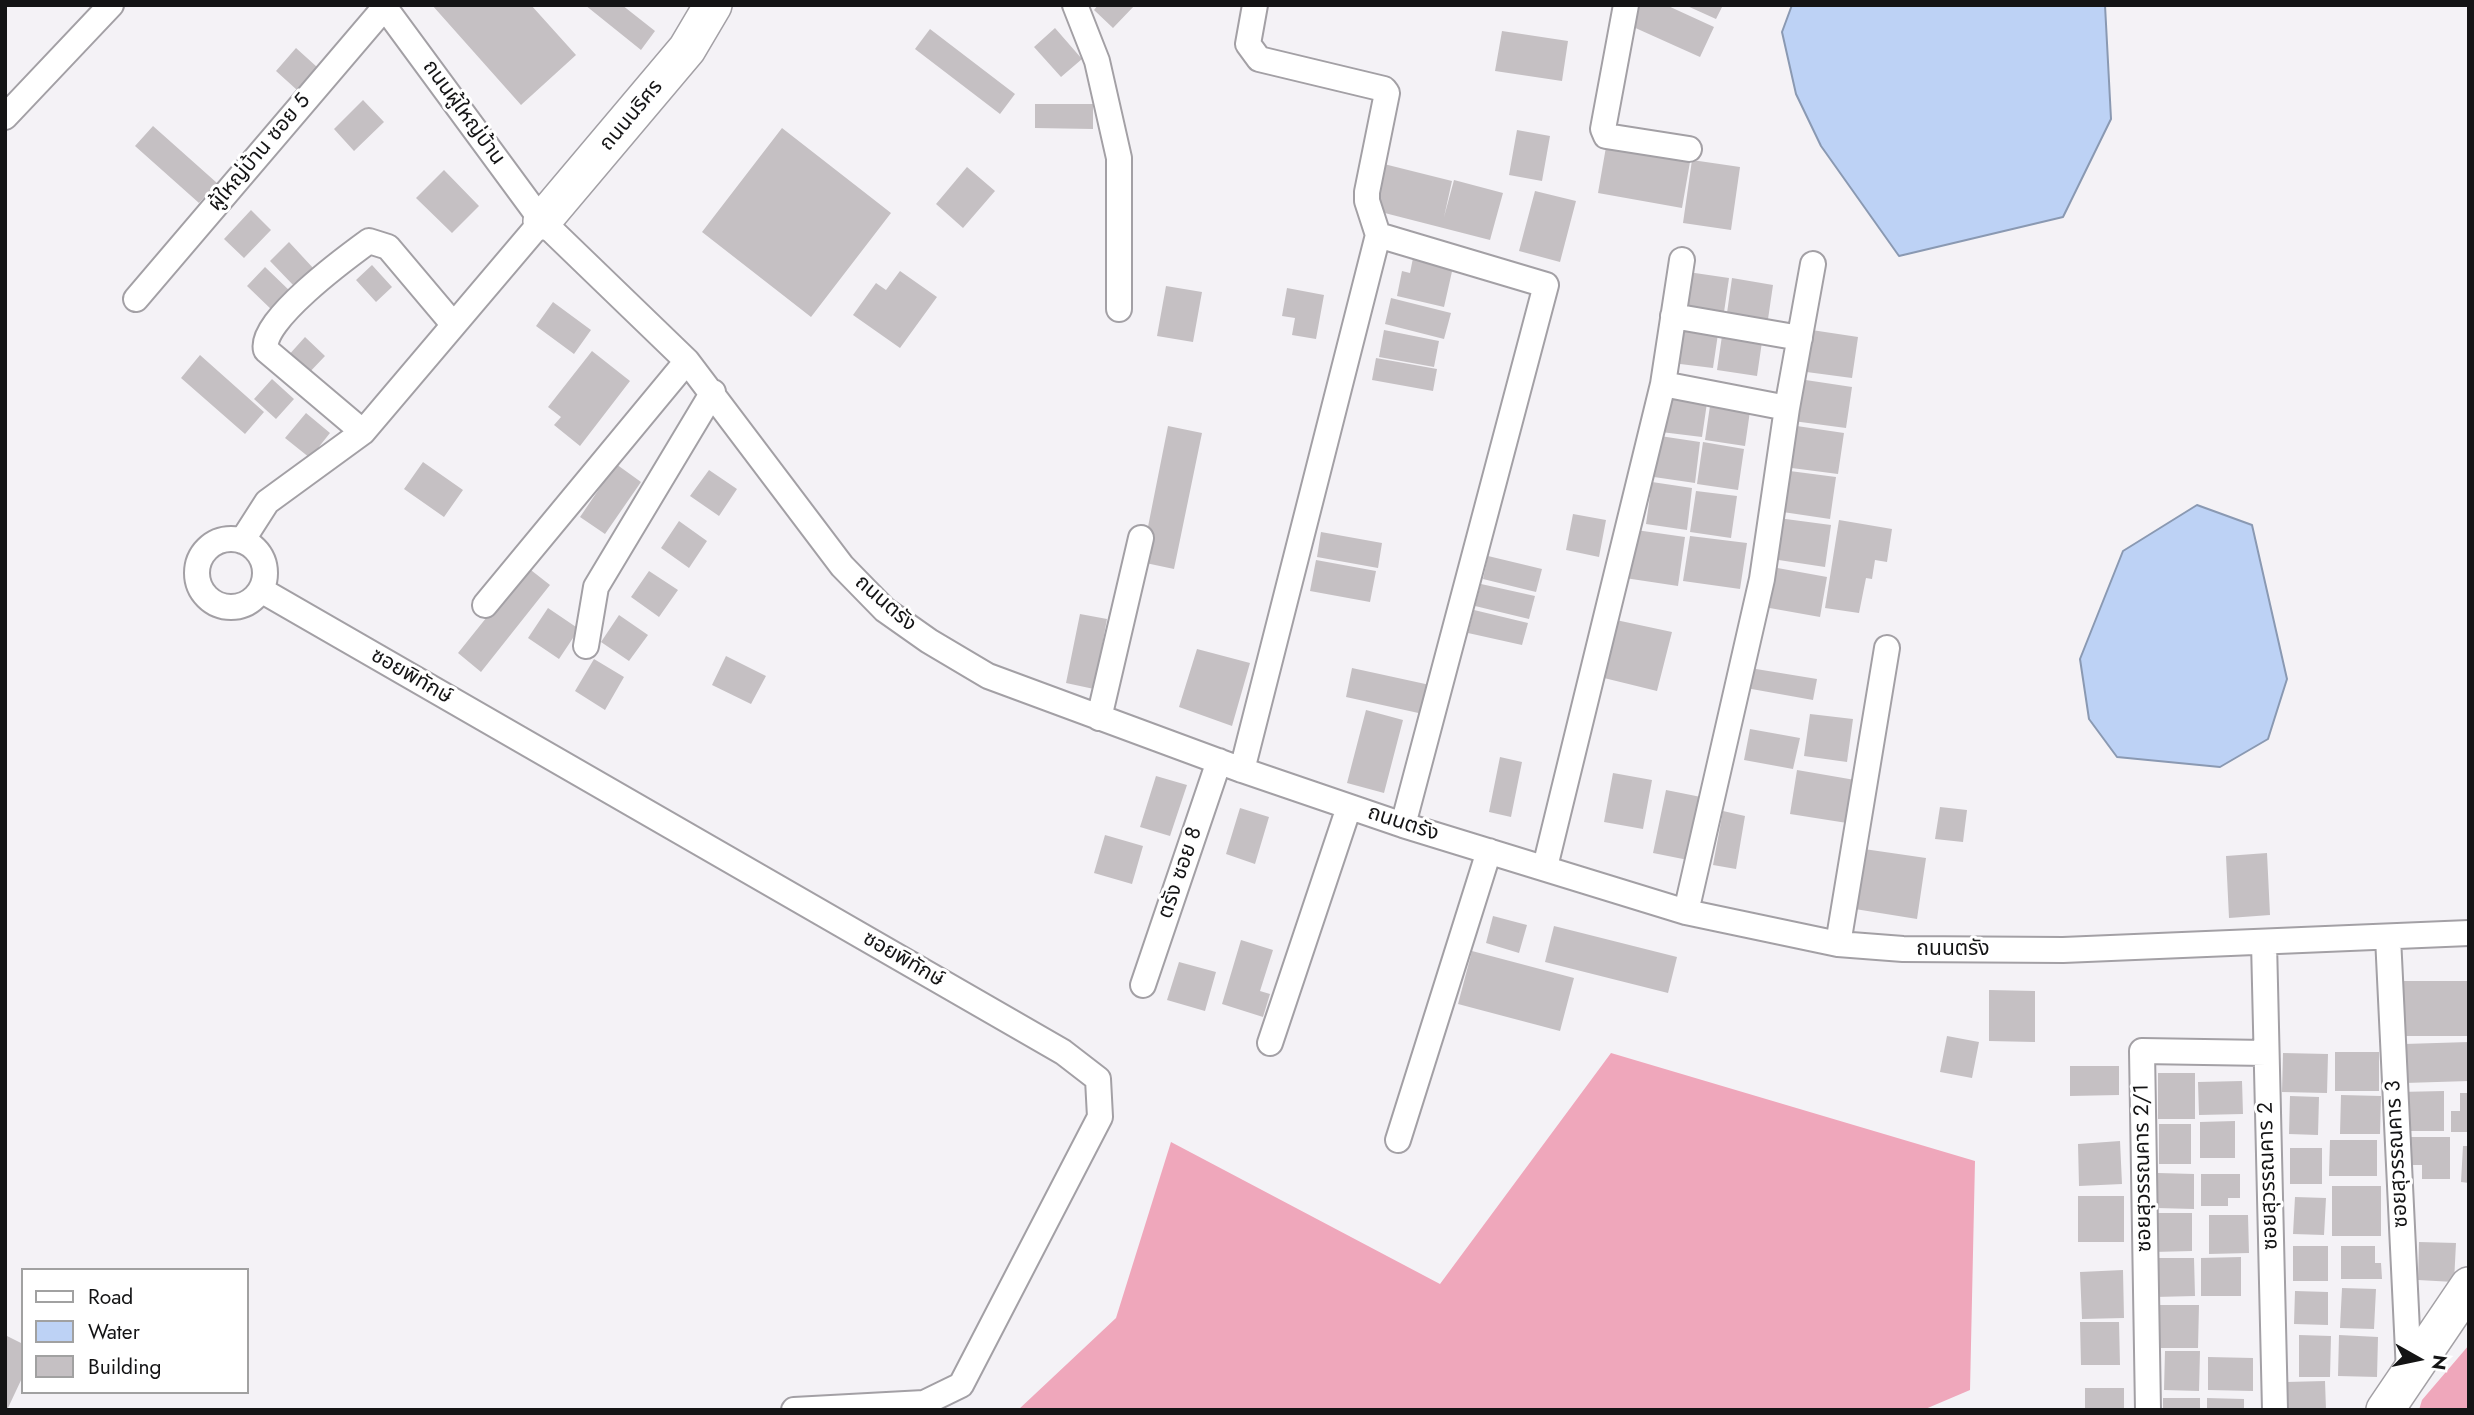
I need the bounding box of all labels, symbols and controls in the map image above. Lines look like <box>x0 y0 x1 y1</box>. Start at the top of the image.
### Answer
street label: ถนนผู้ใหญ่บ้าน <box>416 56 510 170</box>
street label: ถนนนริศร <box>595 75 669 157</box>
street label: ผู้ใหญ่บ้าน ซอย 5 <box>203 89 317 217</box>
street label: ถนนตรัง <box>849 570 921 638</box>
street label: ซอยพิทักษ์ <box>366 644 456 710</box>
street label: ถนนตรัง <box>1364 801 1442 847</box>
street label: ตรัง ซอย 8 <box>1154 824 1208 922</box>
street label: ซอยพิทักษ์ <box>858 927 948 993</box>
street label: ถนนตรัง <box>1916 937 1990 963</box>
street label: ซอยสุวรรณคาร 3 <box>2382 1080 2414 1228</box>
street label: ซอยสุวรรณคาร 2/1 <box>2130 1084 2158 1252</box>
street label: ซอยสุวรรณคาร 2 <box>2254 1102 2284 1250</box>
legend <box>21 1268 248 1394</box>
text: Road <box>88 1282 133 1312</box>
text: Water <box>88 1317 140 1347</box>
north arrow <box>2383 1324 2453 1394</box>
text: Building <box>88 1352 161 1382</box>
text: N <box>2425 1353 2454 1372</box>

